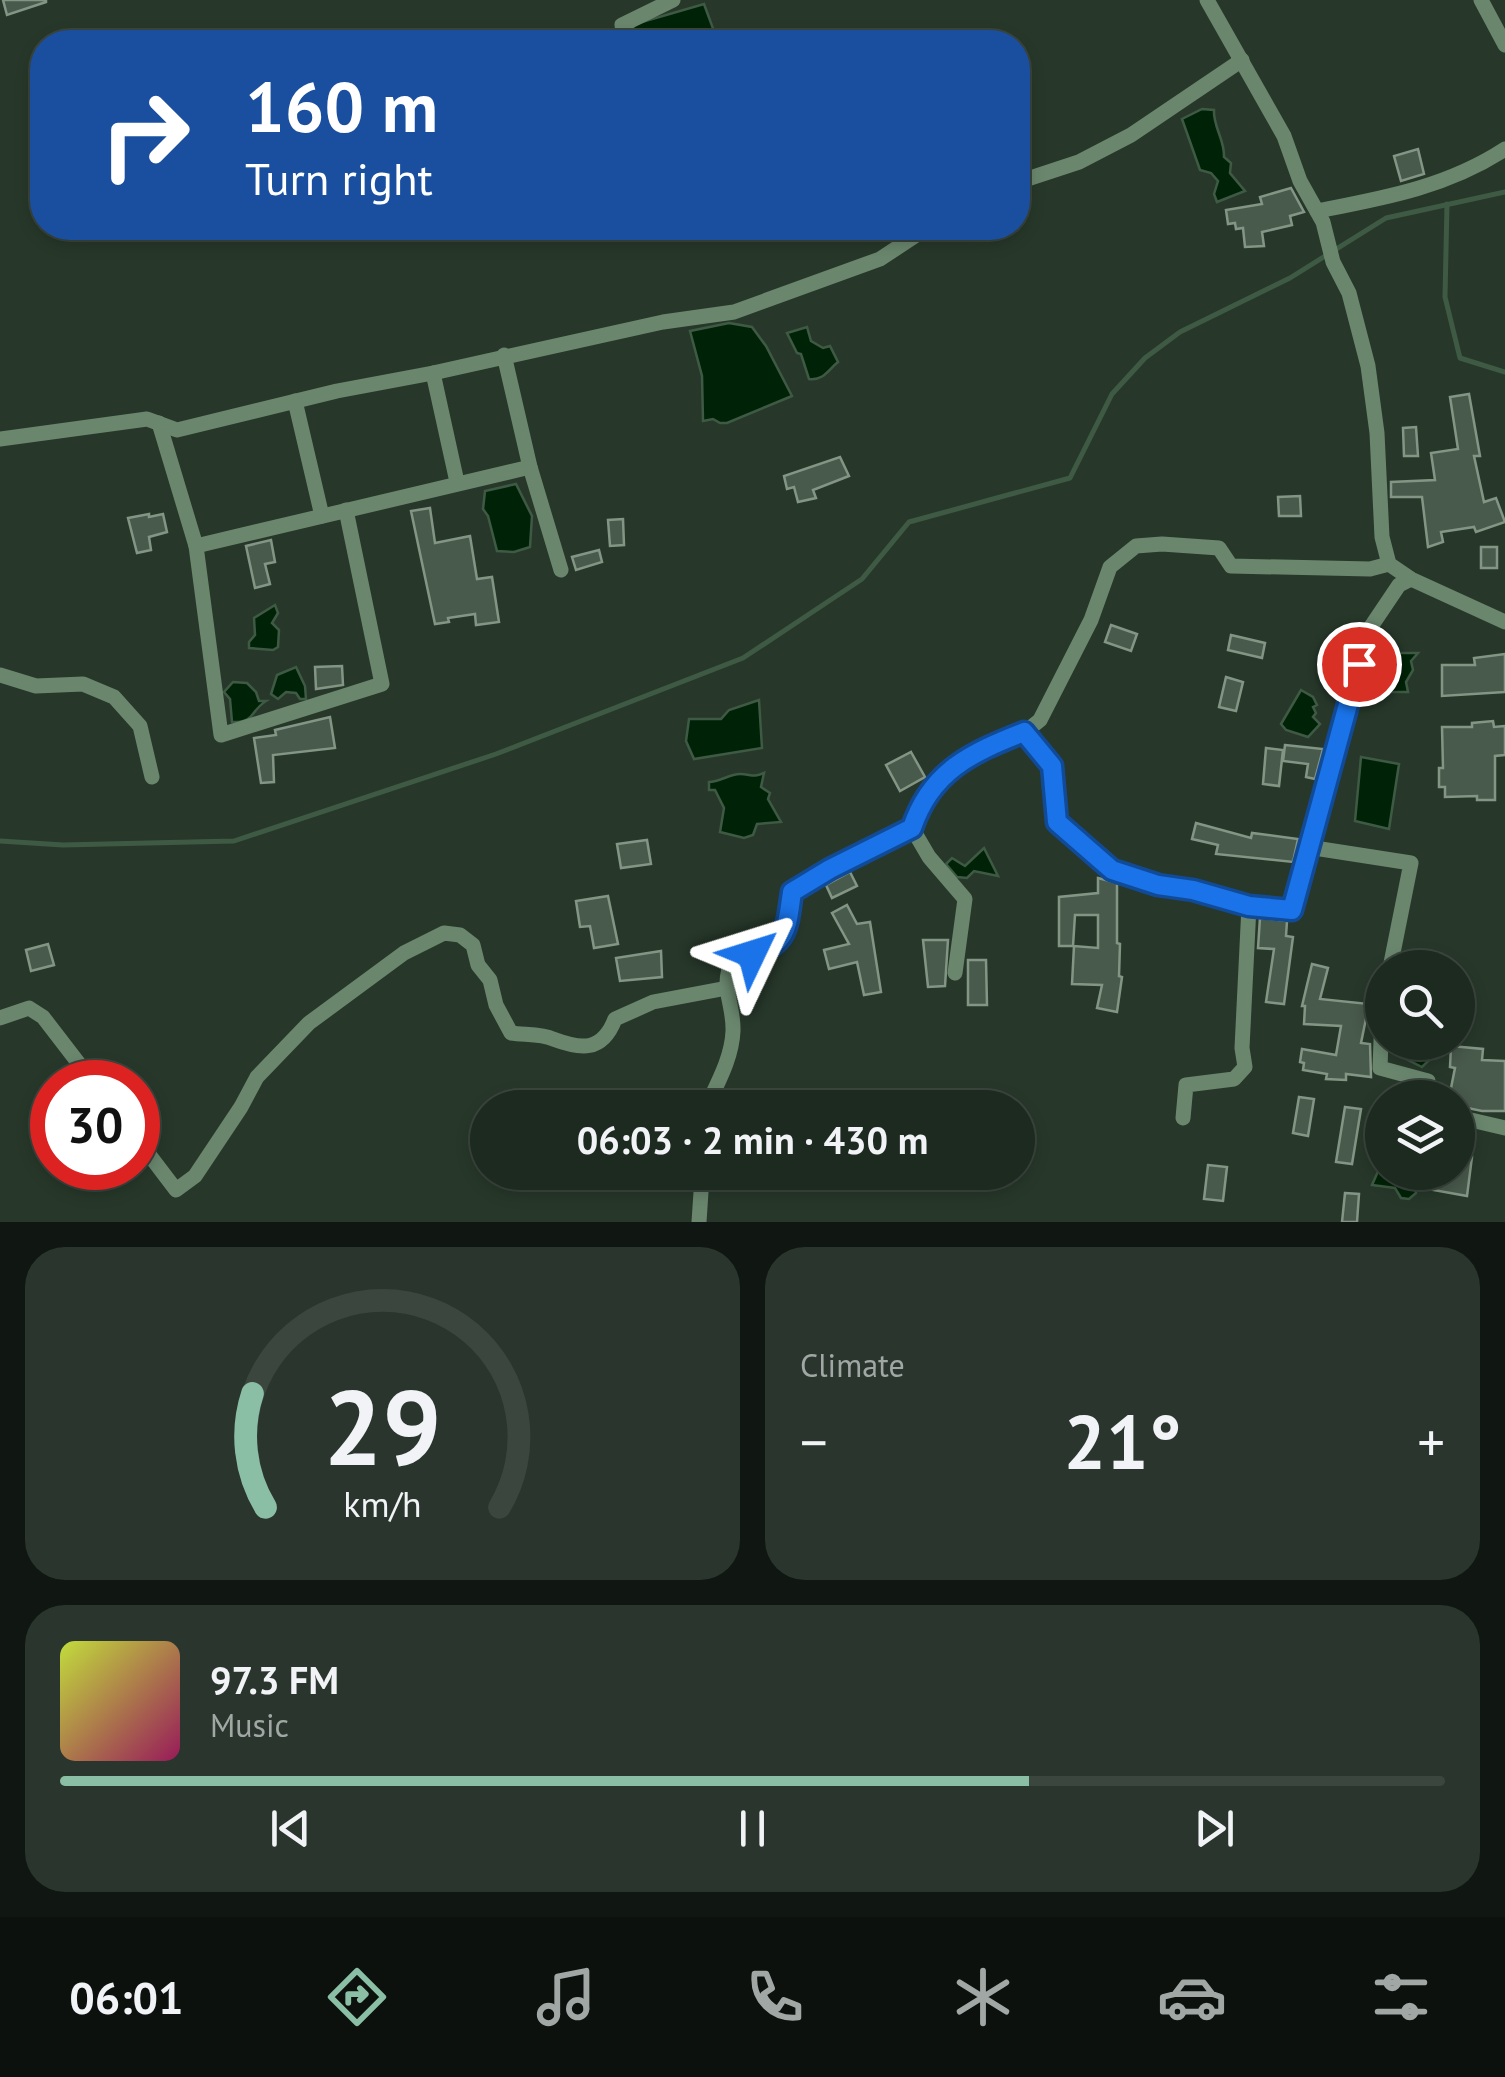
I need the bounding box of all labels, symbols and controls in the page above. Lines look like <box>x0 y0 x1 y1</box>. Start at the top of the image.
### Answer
text: 160 m <box>245 61 438 151</box>
icon: right <box>80 70 210 200</box>
text: Turn right <box>245 149 433 207</box>
pin <box>1317 622 1402 707</box>
icon: arrive <box>1332 637 1387 692</box>
position arrow <box>700 902 804 1006</box>
map controls <box>1365 950 1475 1190</box>
button: search <box>1365 950 1475 1060</box>
speed limit sign: 30 <box>30 1060 160 1190</box>
button: layers <box>1365 1080 1475 1190</box>
text: 06:03 · 2 min · 430 m <box>577 1115 928 1164</box>
text: Climate <box>800 1344 905 1386</box>
text: 29 <box>324 1359 441 1494</box>
text: 21° <box>1064 1393 1181 1490</box>
text: − <box>800 1406 828 1477</box>
text: + <box>1417 1406 1445 1477</box>
text: km/h <box>343 1481 422 1527</box>
text: 97.3 FM <box>210 1655 339 1704</box>
text: Music <box>210 1704 289 1746</box>
icon: previous <box>263 1801 318 1856</box>
icon: pause <box>725 1801 780 1856</box>
icon: next <box>1187 1801 1242 1856</box>
icon: directions <box>322 1962 392 2032</box>
icon: music <box>531 1962 601 2032</box>
icon: phone <box>740 1962 810 2032</box>
icon: climate <box>948 1962 1018 2032</box>
icon: car <box>1157 1962 1227 2032</box>
icon: filters <box>1366 1962 1436 2032</box>
text: 06:01 <box>69 1968 184 2026</box>

